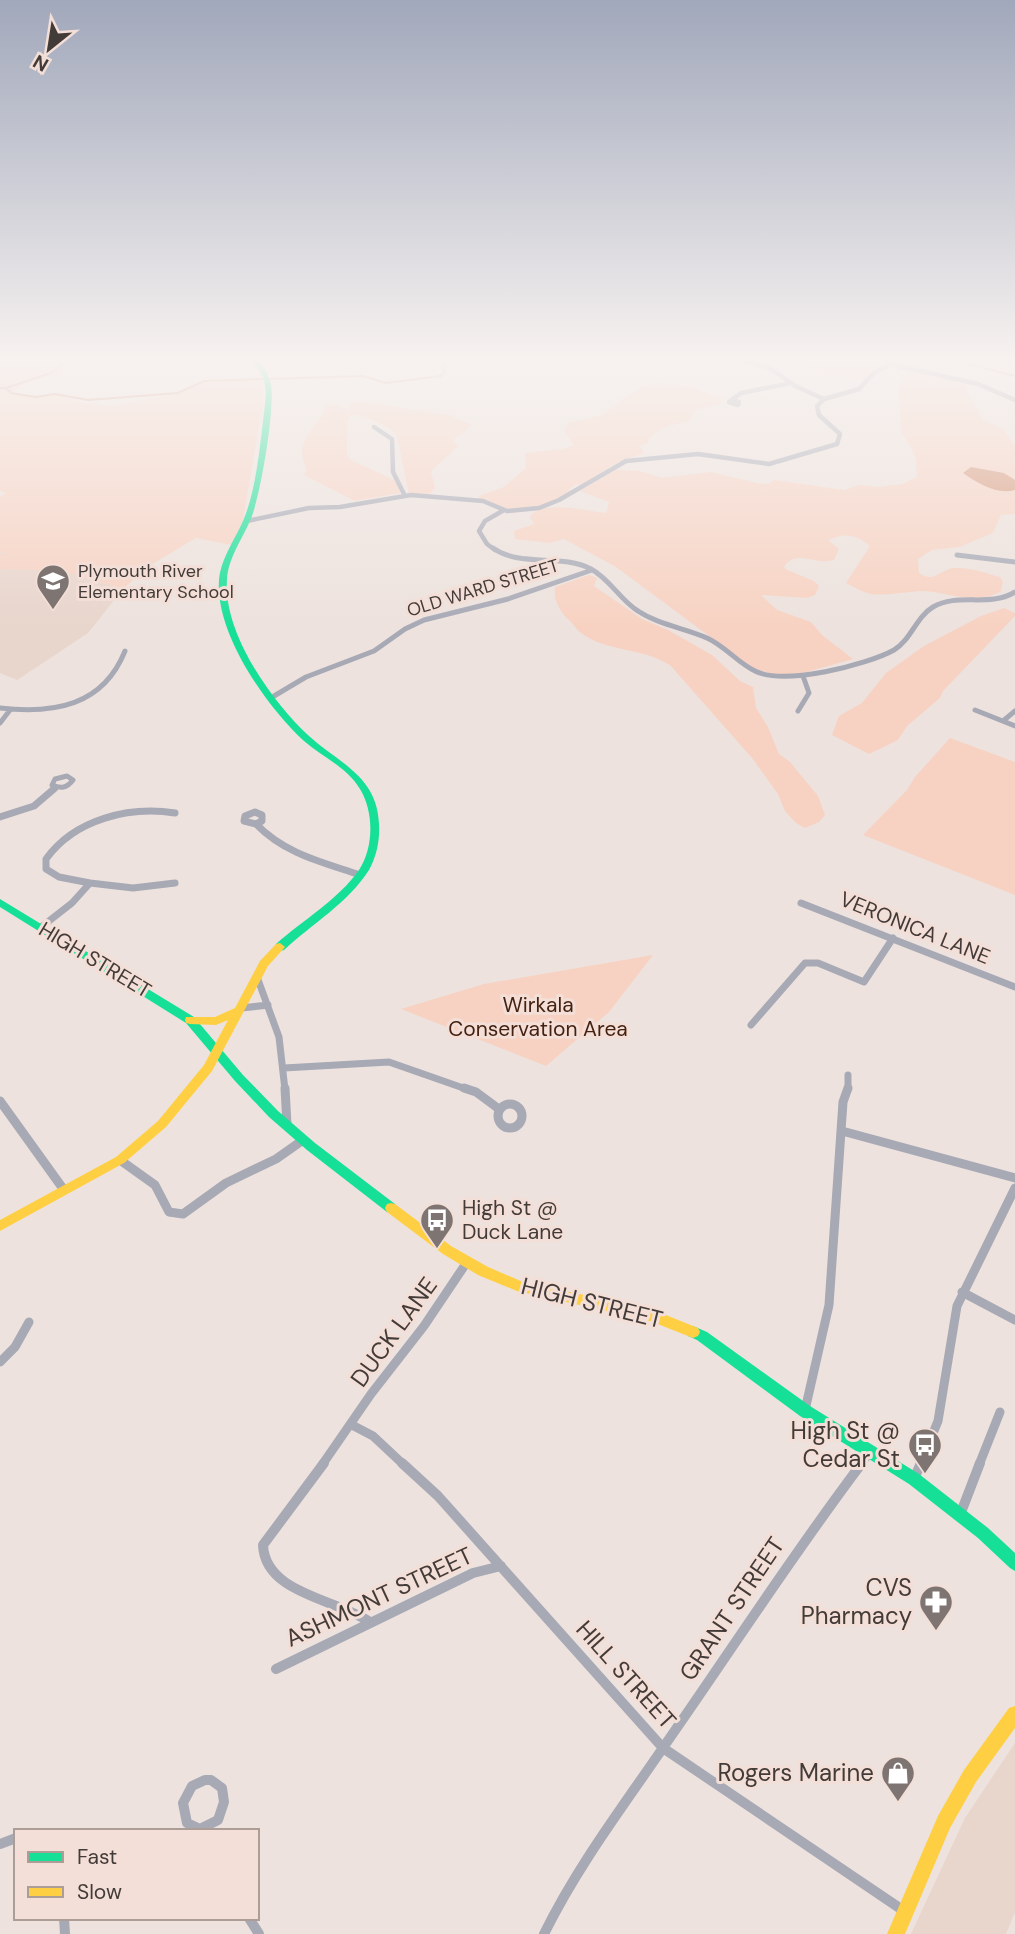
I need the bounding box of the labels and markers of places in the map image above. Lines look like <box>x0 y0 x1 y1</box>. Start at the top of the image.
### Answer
place label: Plymouth River Elementary School <box>78 559 234 604</box>
school or university icon: Plymouth River Elementary School <box>34 562 72 611</box>
place label: High St @ Duck Lane <box>462 1194 563 1246</box>
bus stop icon: High St @ Duck Lane <box>418 1201 456 1250</box>
place label: High St @ Cedar St <box>790 1415 900 1474</box>
bus stop icon: High St @ Cedar St <box>906 1426 944 1475</box>
place label: CVS Pharmacy <box>801 1572 912 1631</box>
pharmacy icon: CVS Pharmacy <box>917 1583 955 1632</box>
shop icon: Rogers Marine <box>879 1754 917 1803</box>
place label: Rogers Marine <box>718 1757 874 1788</box>

